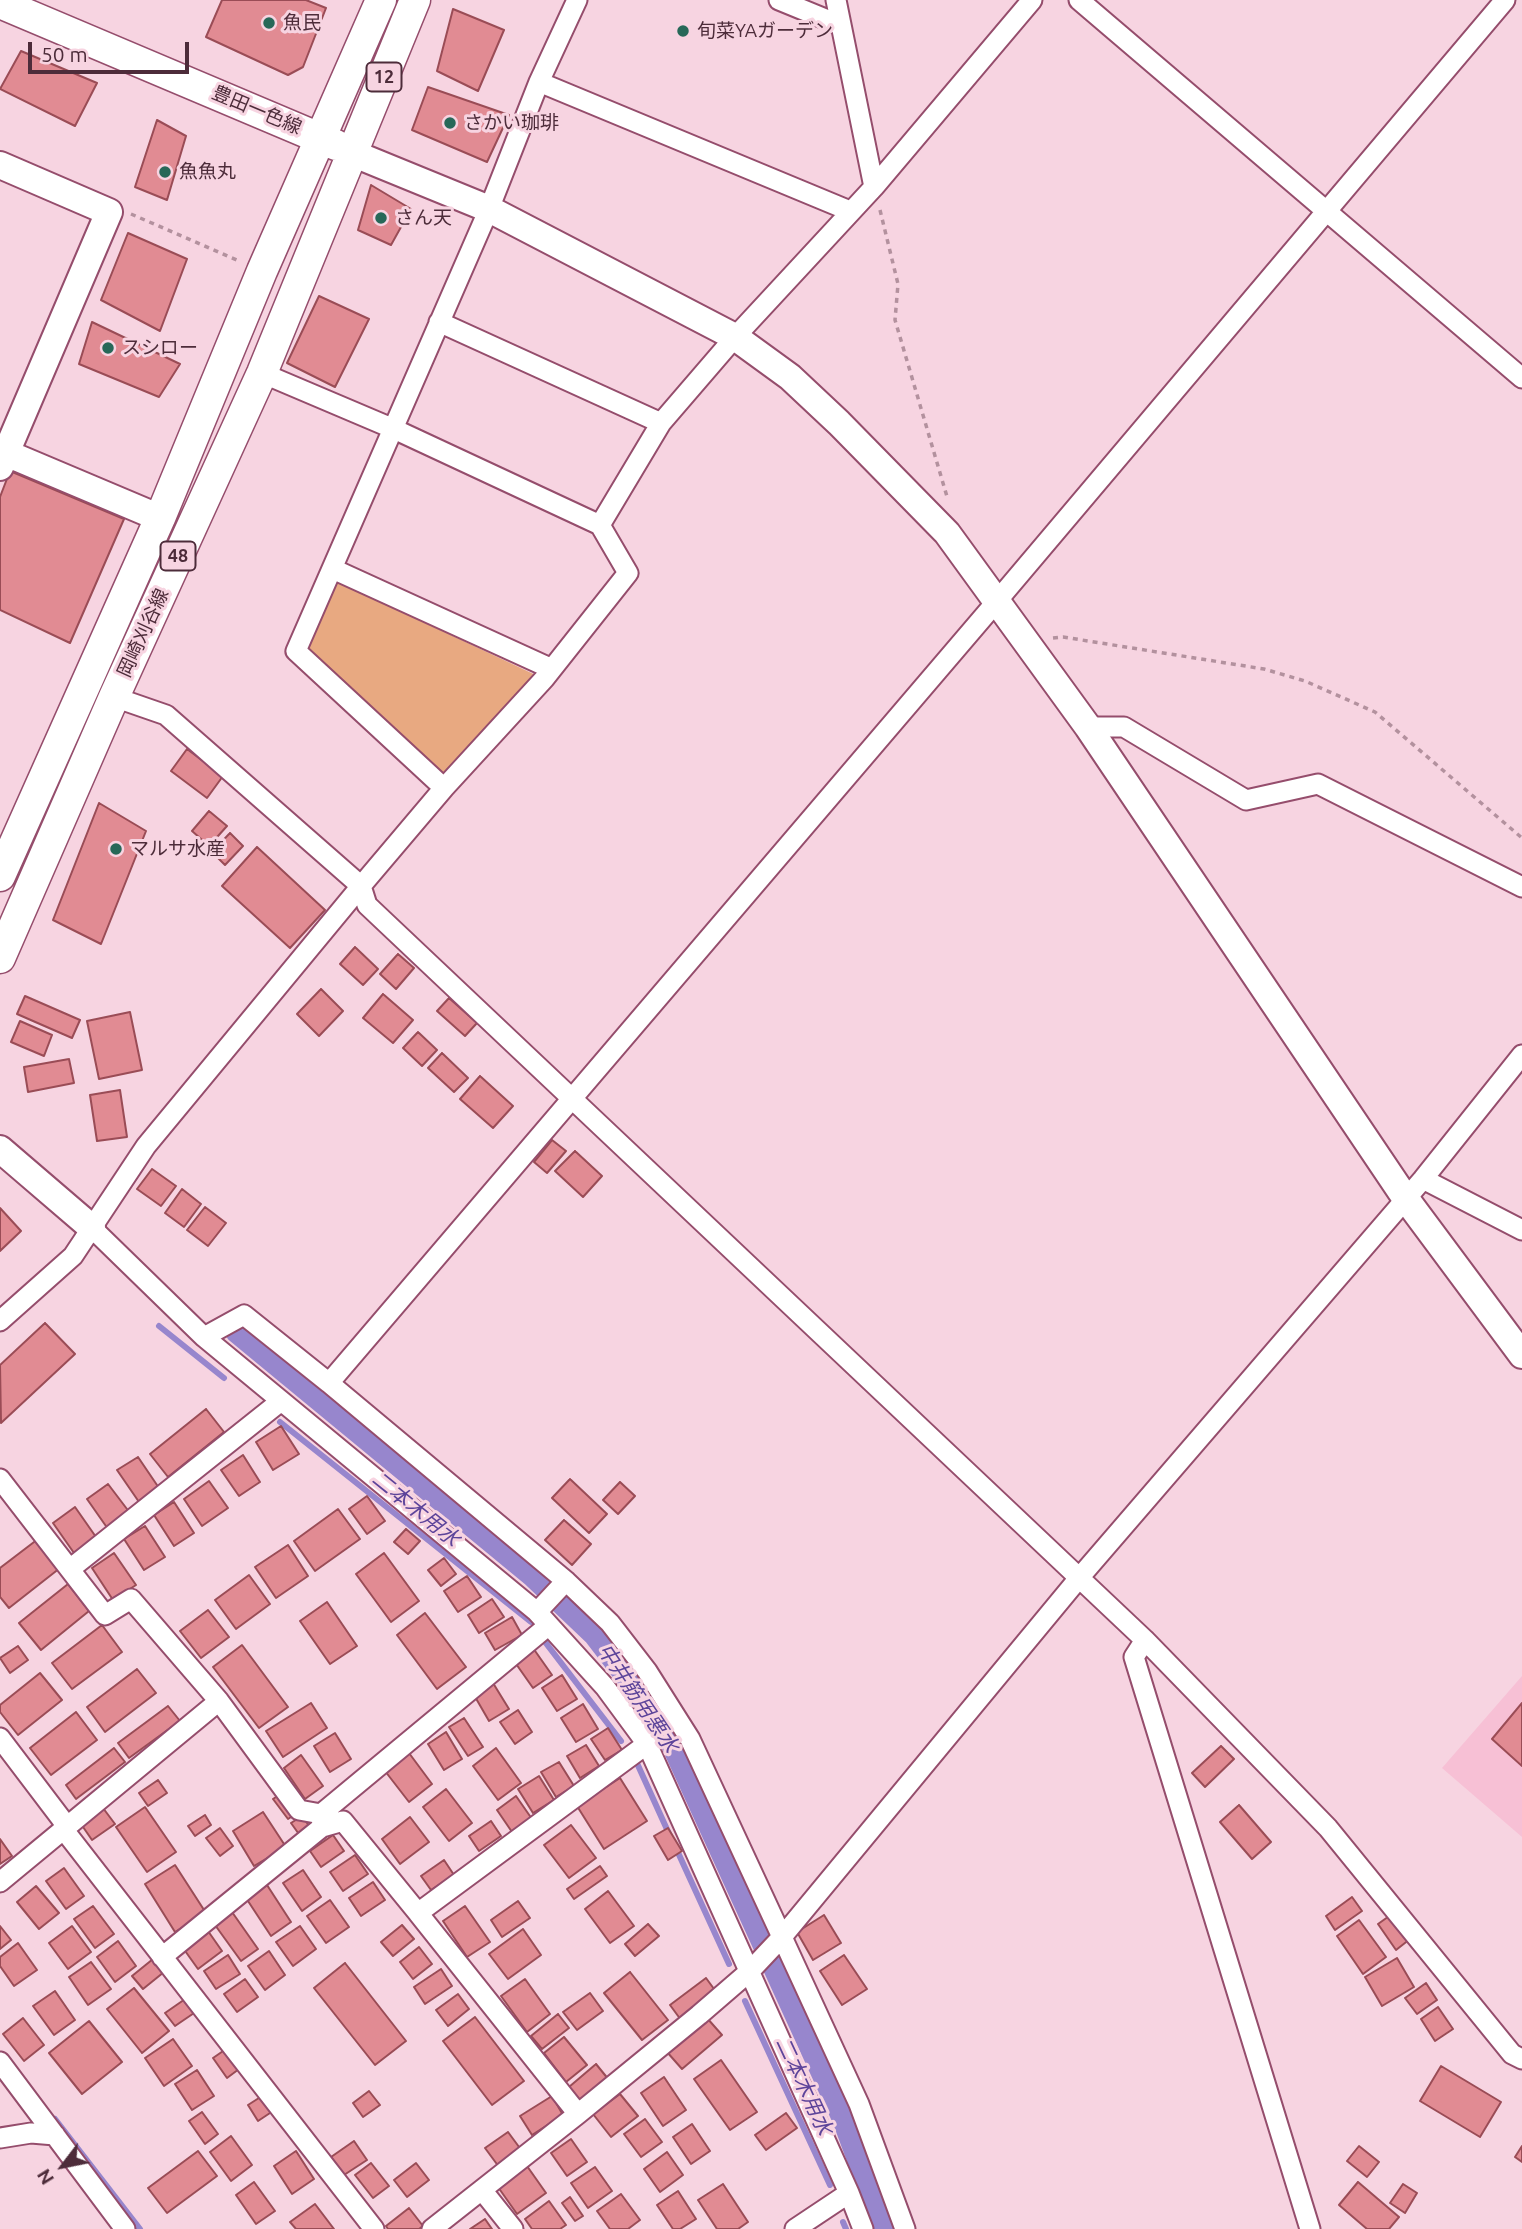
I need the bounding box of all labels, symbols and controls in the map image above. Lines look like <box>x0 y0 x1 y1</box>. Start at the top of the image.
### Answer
place label: 魚民 <box>283 12 321 34</box>
marker: 魚民 <box>261 15 277 31</box>
place label: 旬菜YAガーデン <box>697 20 833 42</box>
marker: 旬菜YAガーデン <box>675 23 691 39</box>
scale bar <box>32 28 192 72</box>
text: 50 m <box>41 42 88 66</box>
road number: 12 <box>366 62 402 92</box>
street label: 豊田一色線 <box>209 81 305 139</box>
place label: さかい珈琲 <box>464 112 559 134</box>
marker: さかい珈琲 <box>442 115 458 131</box>
place label: 魚魚丸 <box>179 161 236 183</box>
marker: 魚魚丸 <box>157 164 173 180</box>
place label: さん天 <box>395 207 452 229</box>
marker: さん天 <box>373 210 389 226</box>
place label: スシロー <box>122 337 198 359</box>
marker: スシロー <box>100 340 116 356</box>
road number: 48 <box>160 542 196 570</box>
street label: 岡崎刈谷線 <box>113 585 173 681</box>
place label: マルサ水産 <box>130 838 225 860</box>
marker: マルサ水産 <box>108 841 124 857</box>
water label: 二本木用水 <box>367 1466 465 1552</box>
water label: 中井筋用悪水 <box>592 1639 684 1757</box>
water label: 二本木用水 <box>770 2033 838 2139</box>
north arrow <box>28 2131 98 2201</box>
text: N <box>32 2165 58 2189</box>

